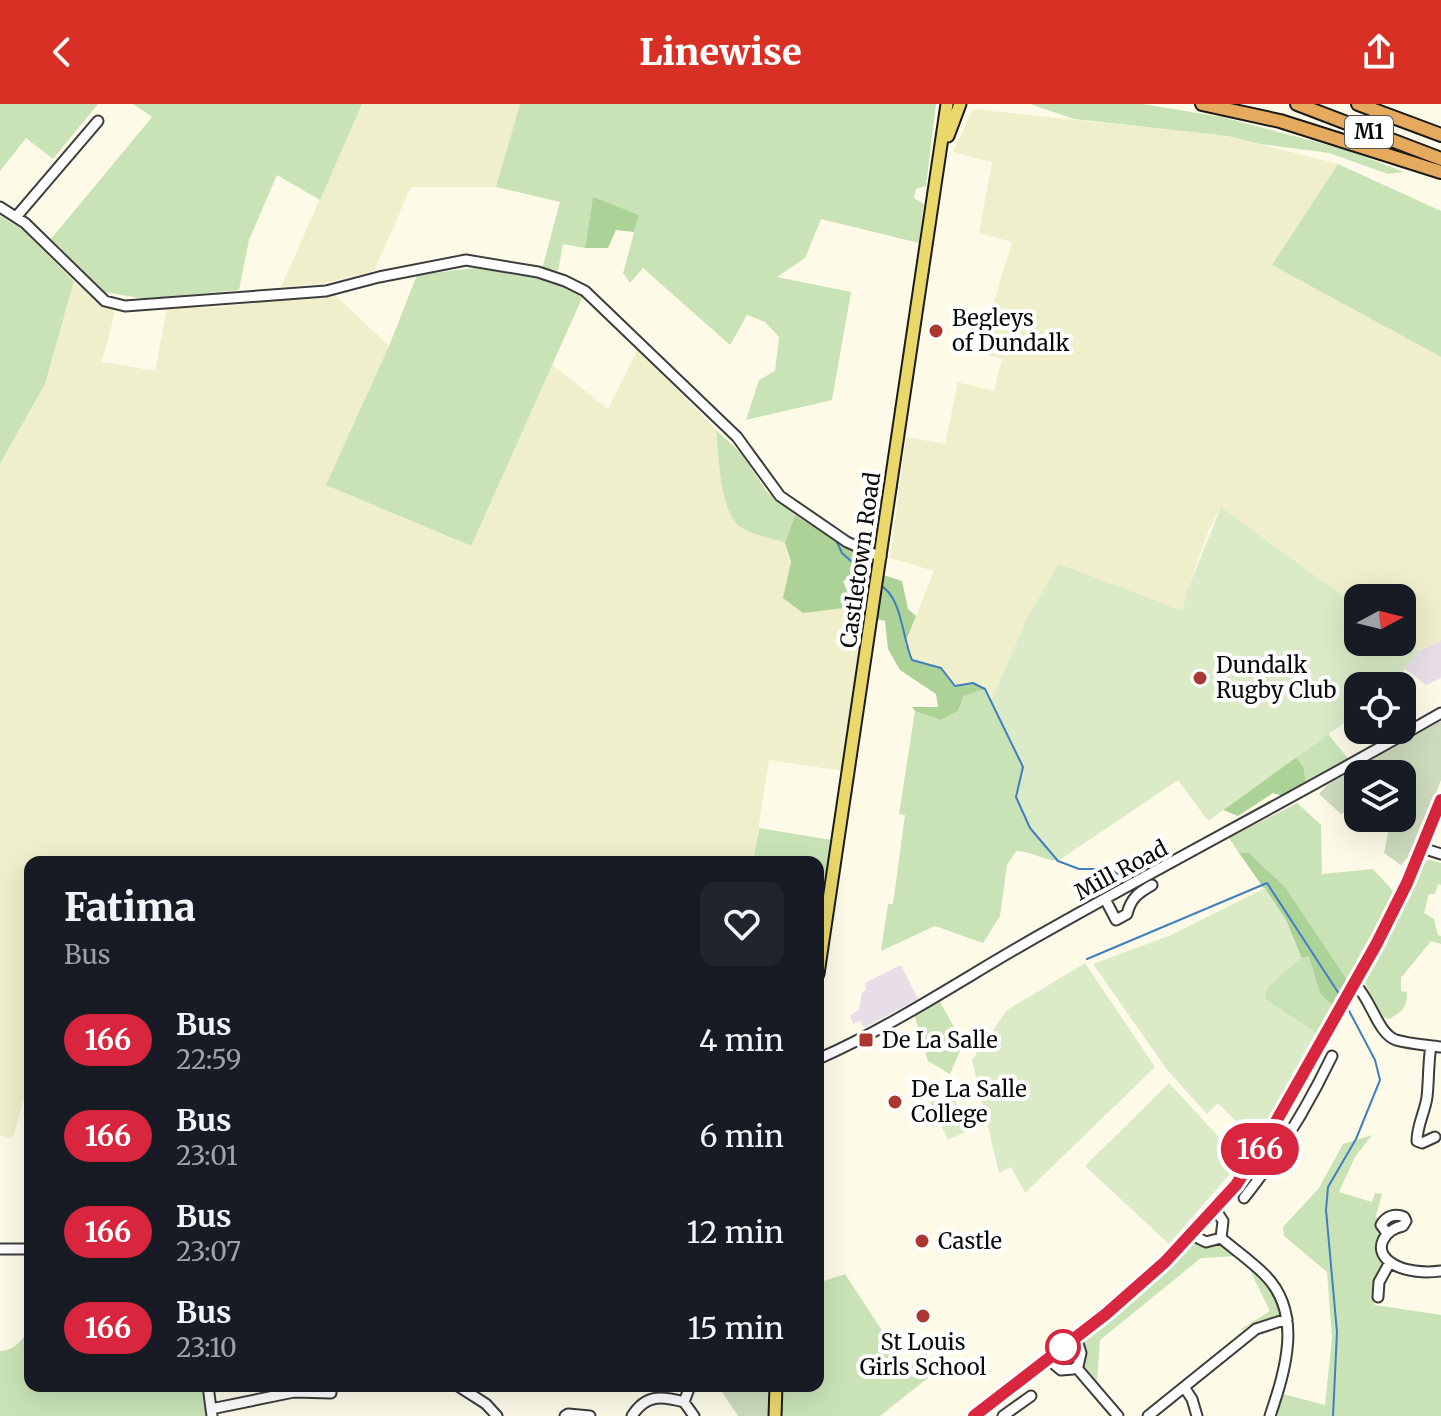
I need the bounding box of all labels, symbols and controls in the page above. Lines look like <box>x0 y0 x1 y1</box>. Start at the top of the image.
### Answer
icon: back <box>40 30 84 74</box>
text: Linewise <box>639 30 802 75</box>
icon: share <box>1357 30 1401 74</box>
road number: M1 <box>1345 116 1393 148</box>
place label: Begleys of Dundalk <box>952 304 1070 357</box>
marker: Begleys of Dundalk <box>927 322 945 340</box>
street label: Castletown Road <box>834 470 886 650</box>
north arrow <box>1344 584 1416 656</box>
map controls <box>1344 584 1416 832</box>
place label: Dundalk Rugby Club <box>1216 651 1336 704</box>
marker: Dundalk Rugby Club <box>1191 669 1209 687</box>
button: locate <box>1344 672 1416 744</box>
button: layers <box>1344 760 1416 832</box>
street label: Mill Road <box>1070 834 1172 906</box>
button: heart <box>700 882 784 966</box>
text: Fatima <box>64 884 196 931</box>
text: Bus <box>64 938 110 971</box>
text: Bus <box>176 1005 232 1043</box>
text: 4 min <box>699 1021 784 1059</box>
text: 166 <box>85 1022 131 1058</box>
place label: De La Salle <box>882 1026 998 1054</box>
marker: De La Salle <box>857 1031 875 1049</box>
text: 22:59 <box>176 1043 242 1076</box>
place label: De La Salle College <box>911 1075 1027 1128</box>
marker: De La Salle College <box>886 1093 904 1111</box>
text: Bus <box>176 1101 232 1139</box>
text: 6 min <box>699 1117 784 1155</box>
text: 166 <box>85 1118 131 1154</box>
line badge: 166 <box>1214 1123 1306 1175</box>
text: 166 <box>1237 1131 1283 1167</box>
text: 23:01 <box>176 1139 238 1172</box>
text: Bus <box>176 1197 232 1235</box>
text: 12 min <box>687 1213 784 1251</box>
text: 166 <box>85 1214 131 1250</box>
place label: Castle <box>938 1227 1002 1255</box>
marker: Castle <box>913 1232 931 1250</box>
text: 23:07 <box>176 1235 241 1268</box>
text: Bus <box>176 1293 232 1331</box>
marker: St Louis Girls School <box>914 1307 932 1325</box>
text: 15 min <box>687 1309 784 1347</box>
text: 166 <box>85 1310 131 1346</box>
place label: St Louis Girls School <box>860 1328 987 1381</box>
unlabelled marker <box>1046 1330 1080 1364</box>
text: 23:10 <box>176 1331 237 1364</box>

